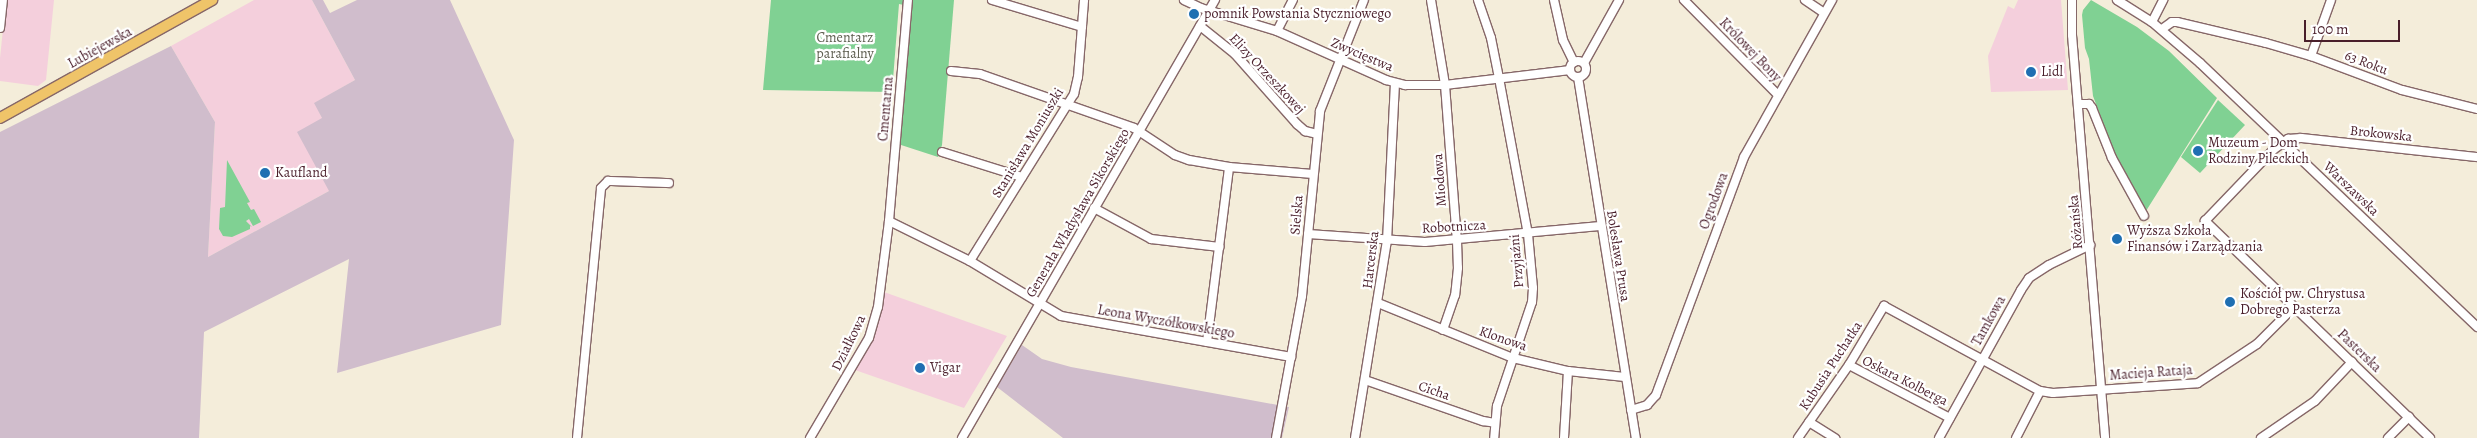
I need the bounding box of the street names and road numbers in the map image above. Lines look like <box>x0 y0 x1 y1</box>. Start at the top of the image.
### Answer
street label: Królowej Bony <box>1715 15 1785 85</box>
street label: Lubiejewska <box>65 24 135 72</box>
street label: Elizy Orzeszkowej <box>1225 30 1309 118</box>
street label: Zwycięstwa <box>1328 34 1396 76</box>
street label: 63 Roku <box>2342 47 2390 79</box>
street label: Cmentarna <box>875 76 897 142</box>
street label: Stanisława Moniuszki <box>988 85 1068 201</box>
street label: Brokowska <box>2349 122 2413 146</box>
street label: Generała Władysława Sikorskiego <box>1023 125 1133 301</box>
street label: Miodowa <box>1430 153 1450 207</box>
street label: Warszawska <box>2320 158 2382 220</box>
street label: Ogrodowa <box>1696 170 1732 232</box>
street label: Sielska <box>1287 194 1307 236</box>
street label: Różańska <box>2065 194 2087 250</box>
street label: Bolesława Prusa <box>1602 209 1634 303</box>
street label: Robotnicza <box>1421 217 1487 237</box>
street label: Harcerska <box>1359 230 1383 290</box>
street label: Przyjaźni <box>1506 234 1528 288</box>
street label: Tamkowa <box>1968 293 2010 349</box>
street label: Leona Wyczółkowskiego <box>1096 302 1236 342</box>
street label: Działkowa <box>828 312 870 374</box>
street label: Kubusia Puchatka <box>1796 318 1866 414</box>
street label: Klonowa <box>1477 323 1529 355</box>
street label: Pasterska <box>2334 326 2384 376</box>
street label: Oskara Kolberga <box>1859 352 1951 410</box>
street label: Macieja Rataja <box>2109 362 2193 384</box>
street label: Cicha <box>1416 378 1452 404</box>

